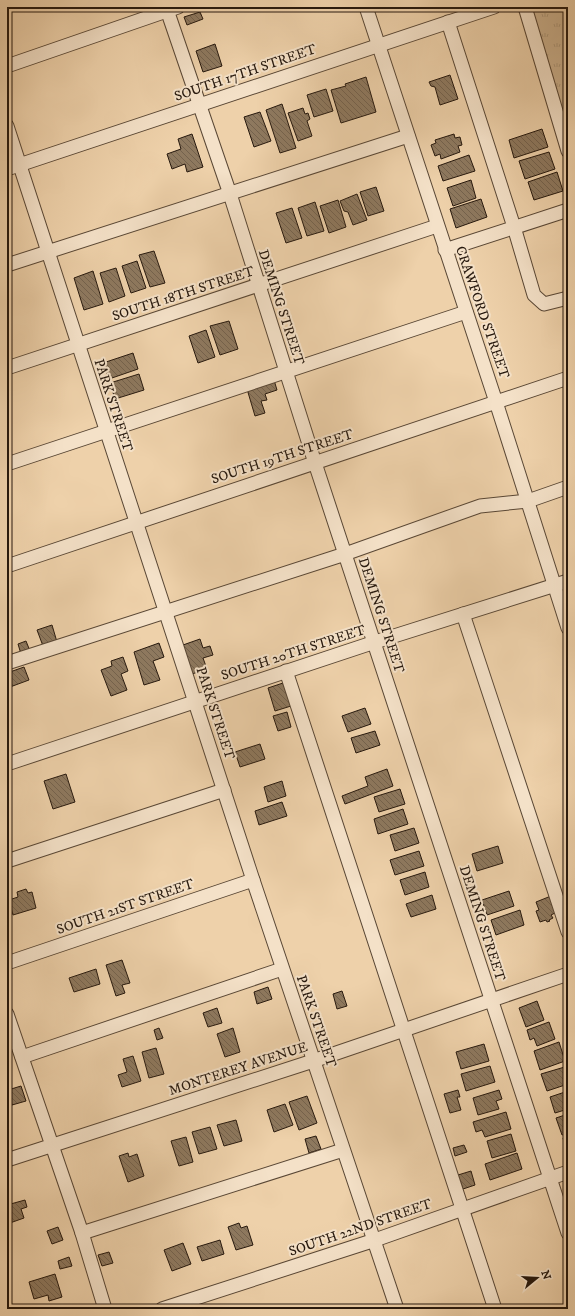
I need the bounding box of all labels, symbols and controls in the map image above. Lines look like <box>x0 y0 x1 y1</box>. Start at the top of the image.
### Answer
street label: SOUTH 17TH STREET <box>172 40 319 106</box>
street label: CRAWFORD STREET <box>451 244 513 381</box>
street label: DEMING STREET <box>254 247 308 368</box>
street label: SOUTH 18TH STREET <box>110 262 257 325</box>
street label: PARK STREET <box>90 357 137 454</box>
street label: SOUTH 19TH STREET <box>209 425 356 488</box>
street label: DEMING STREET <box>354 555 408 676</box>
street label: SOUTH 20TH STREET <box>219 621 368 685</box>
street label: PARK STREET <box>192 665 239 762</box>
street label: DEMING STREET <box>455 863 509 984</box>
street label: SOUTH 21ST STREET <box>54 875 197 939</box>
street label: PARK STREET <box>292 973 340 1070</box>
street label: MONTEREY AVENUE <box>167 1038 310 1100</box>
street label: SOUTH 22ND STREET <box>287 1195 434 1261</box>
north arrow <box>517 1258 557 1298</box>
text: N <box>538 1269 554 1282</box>

